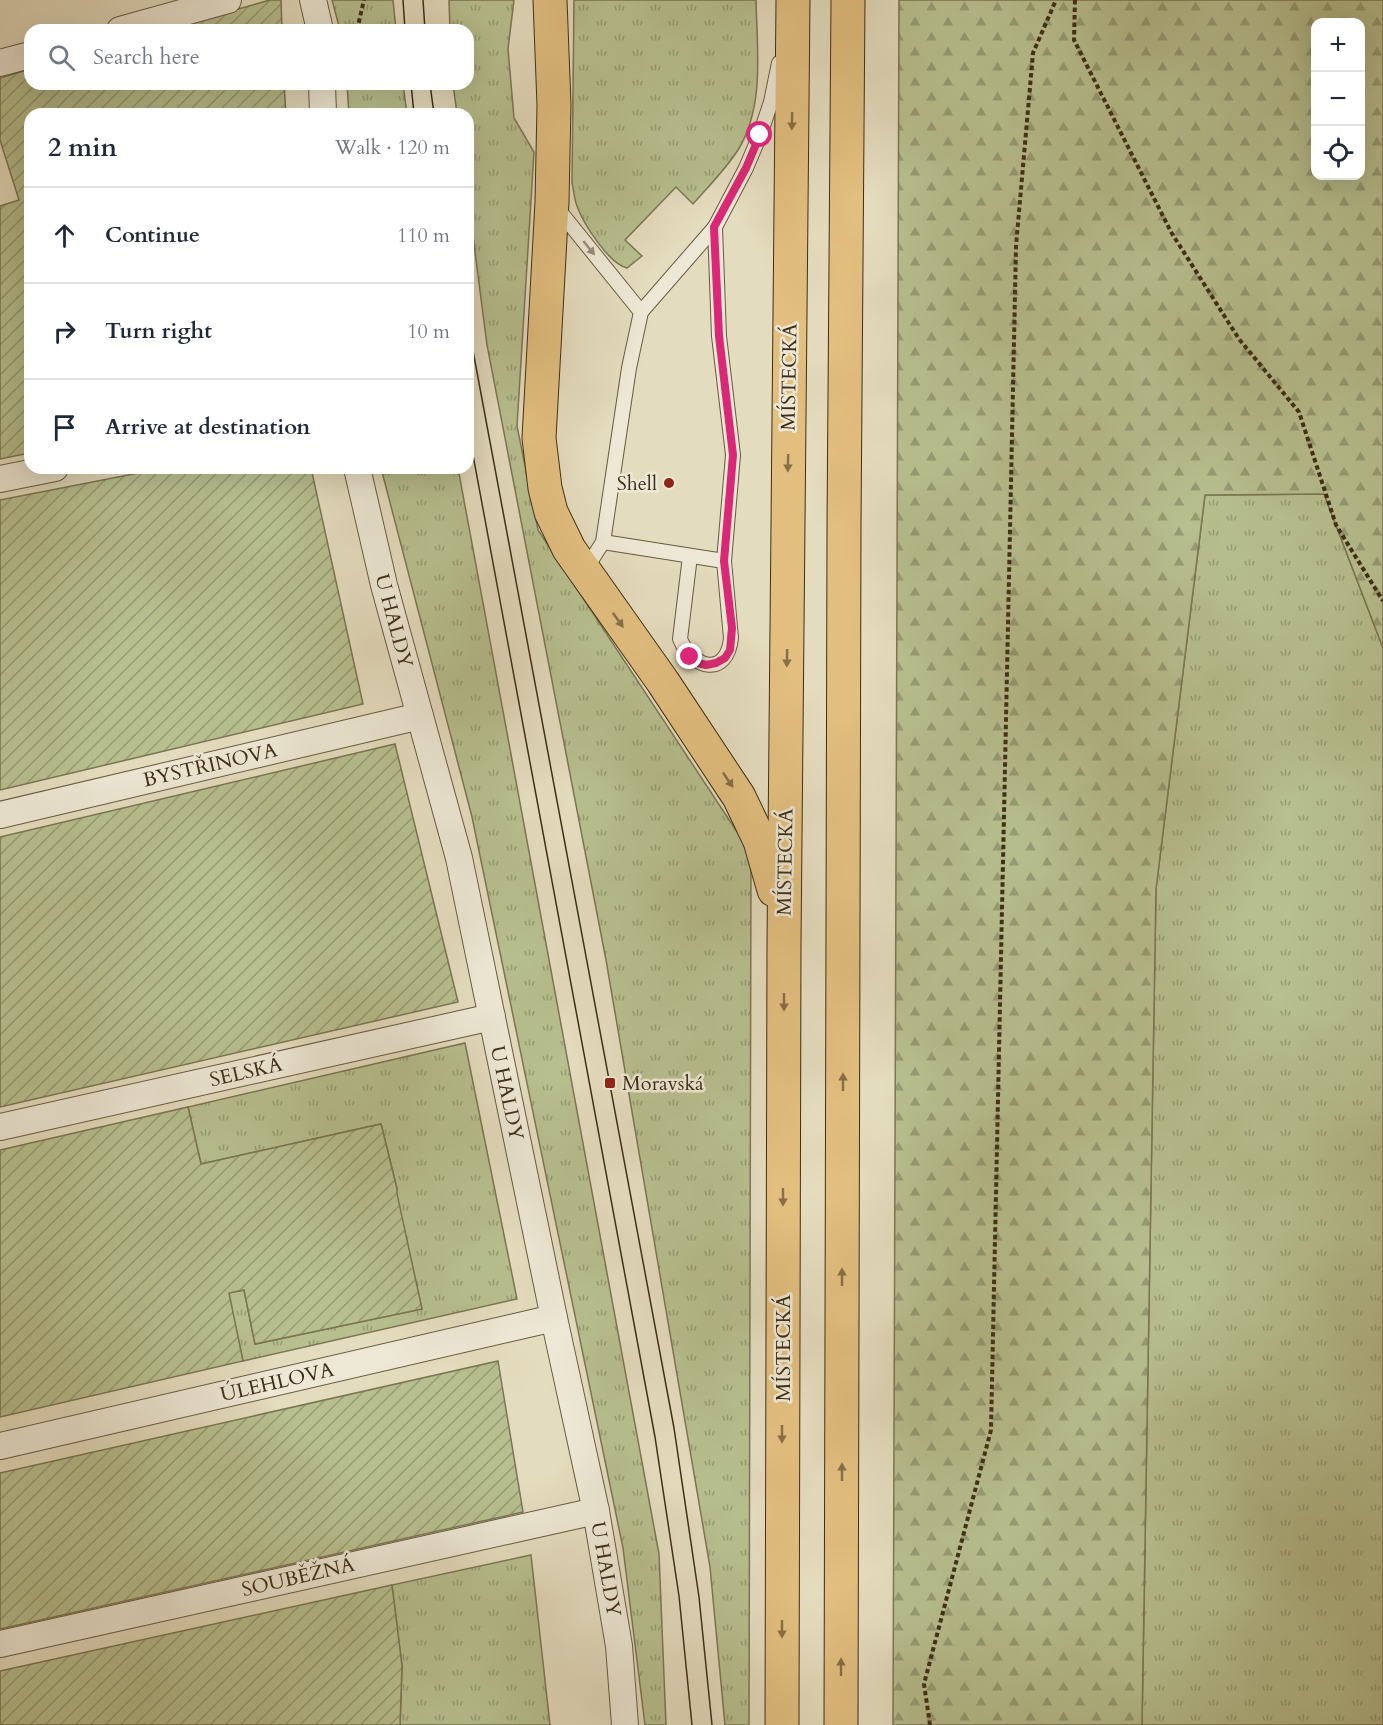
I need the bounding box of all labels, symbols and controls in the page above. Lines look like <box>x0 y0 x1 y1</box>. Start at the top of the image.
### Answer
map controls <box>1311 18 1365 180</box>
button: + <box>1311 18 1365 72</box>
search box <box>24 24 474 90</box>
icon: search <box>45 41 78 74</box>
text: Search here <box>93 42 200 72</box>
button: − <box>1311 72 1365 126</box>
one-way arrow <box>787 112 796 131</box>
route start <box>746 121 772 147</box>
button: locate <box>1311 126 1365 180</box>
text: 2 min <box>48 130 117 165</box>
text: Walk · 120 m <box>335 134 450 161</box>
icon: ahead <box>48 219 81 252</box>
text: Continue <box>105 220 200 250</box>
text: 110 m <box>397 222 450 249</box>
one-way arrow <box>582 240 595 255</box>
icon: right <box>48 315 81 348</box>
text: Turn right <box>105 316 212 346</box>
text: 10 m <box>407 318 450 345</box>
street label: MÍSTECKÁ <box>775 322 803 431</box>
icon: arrive <box>48 411 81 444</box>
text: Arrive at destination <box>105 412 310 442</box>
one-way arrow <box>784 454 793 473</box>
place label: Shell <box>617 470 657 497</box>
marker: Shell <box>662 476 676 490</box>
street label: U HALDY <box>369 571 419 671</box>
one-way arrow <box>612 611 624 627</box>
route end <box>676 643 702 669</box>
one-way arrow <box>782 649 792 668</box>
street label: BYSTŘINOVA <box>140 736 281 794</box>
one-way arrow <box>723 772 734 789</box>
street label: MÍSTECKÁ <box>771 807 799 916</box>
one-way arrow <box>779 992 789 1011</box>
street label: U HALDY <box>484 1043 530 1143</box>
street label: SELSKÁ <box>207 1050 286 1093</box>
place label: Moravská <box>622 1070 704 1097</box>
one-way arrow <box>838 1072 848 1091</box>
marker: Moravská <box>603 1076 617 1090</box>
one-way arrow <box>778 1187 788 1206</box>
one-way arrow <box>837 1267 847 1286</box>
street label: MÍSTECKÁ <box>770 1294 797 1402</box>
street label: ÚLEHLOVA <box>218 1356 337 1408</box>
one-way arrow <box>777 1424 787 1443</box>
one-way arrow <box>837 1462 847 1481</box>
street label: U HALDY <box>584 1519 628 1619</box>
street label: SOUBĚŽNÁ <box>239 1551 358 1603</box>
one-way arrow <box>777 1619 787 1638</box>
one-way arrow <box>836 1657 846 1676</box>

